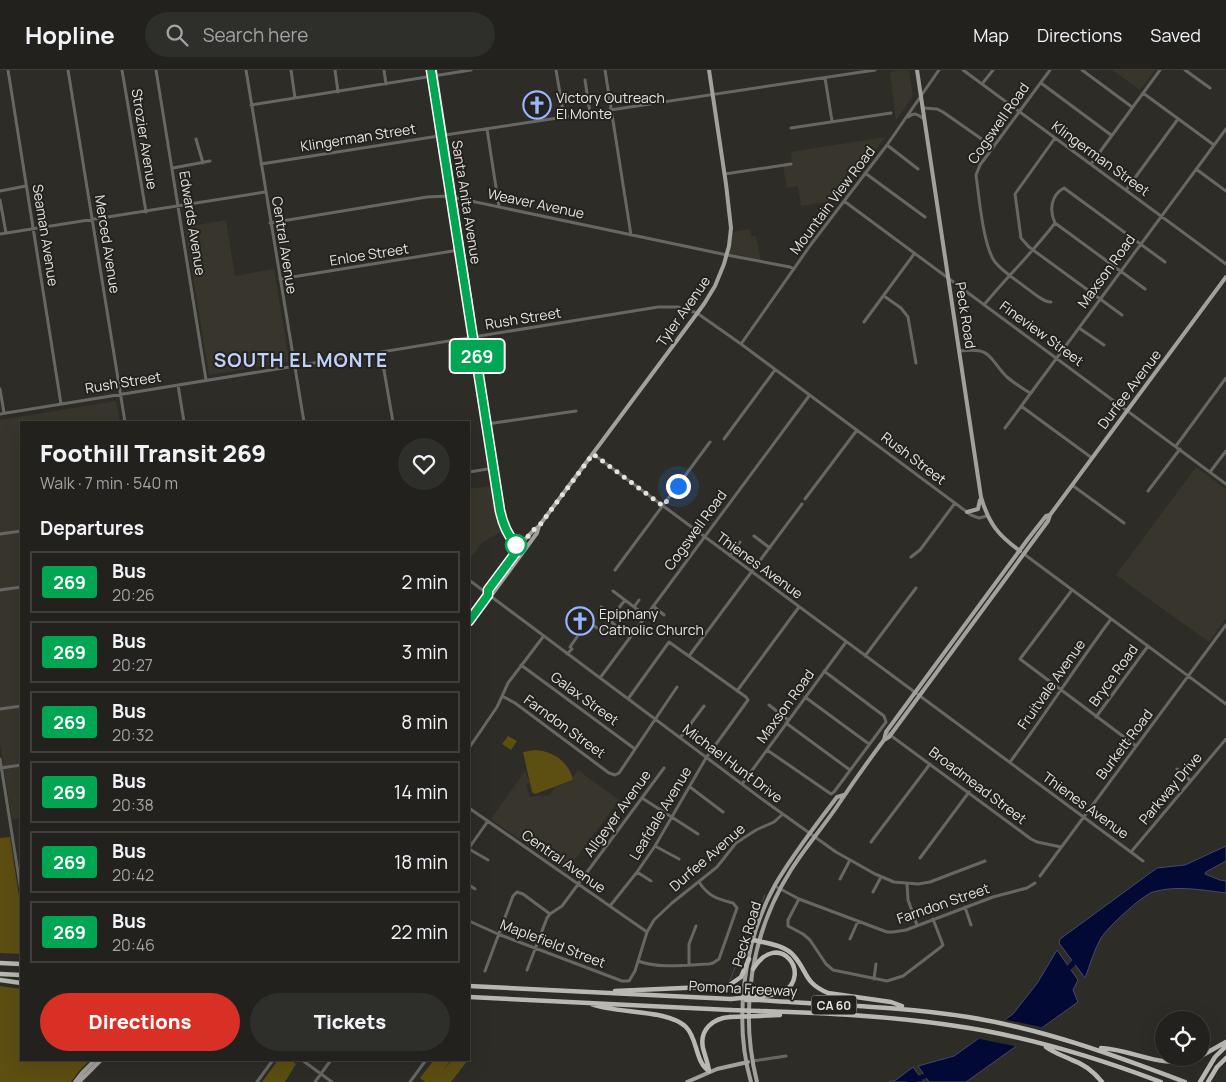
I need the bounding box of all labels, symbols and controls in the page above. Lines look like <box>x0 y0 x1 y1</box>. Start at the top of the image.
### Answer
search box <box>145 12 495 57</box>
text: Hopline <box>25 18 115 51</box>
icon: search <box>163 21 191 49</box>
text: Search here <box>203 22 308 48</box>
text: Map <box>973 23 1009 47</box>
text: Directions <box>1037 23 1122 47</box>
text: Saved <box>1150 23 1201 47</box>
street label: Cogswell Road <box>963 79 1033 167</box>
street label: Strozier Avenue <box>128 87 162 191</box>
place label: Victory Outreach El Monte <box>556 88 665 123</box>
church icon: Victory Outreach El Monte <box>522 90 552 120</box>
street label: Klingerman Street <box>1048 116 1154 200</box>
street label: Klingerman Street <box>299 118 417 156</box>
street label: Santa Anita Avenue <box>448 139 486 265</box>
street label: Mountain View Road <box>785 142 879 258</box>
street label: Edwards Avenue <box>175 169 211 277</box>
street label: Seaman Avenue <box>29 183 63 287</box>
street label: Weaver Avenue <box>486 183 586 223</box>
street label: Merced Avenue <box>91 193 125 295</box>
street label: Central Avenue <box>268 195 302 295</box>
street label: Maxson Road <box>1073 230 1139 312</box>
street label: Enloe Street <box>328 238 410 270</box>
street label: Tyler Avenue <box>652 272 714 350</box>
street label: Peck Road <box>951 280 981 350</box>
street label: Fineview Street <box>996 296 1088 370</box>
street label: Rush Street <box>484 303 563 333</box>
line badge: 269 <box>448 340 506 372</box>
text: 269 <box>461 344 493 368</box>
street label: Durfee Avenue <box>1093 346 1165 432</box>
district label: SOUTH EL MONTE <box>214 347 388 373</box>
street label: Rush Street <box>84 367 163 397</box>
street label: Rush Street <box>878 427 951 489</box>
text: Foothill Transit 269 <box>40 436 266 469</box>
button: heart <box>398 438 450 490</box>
text: Walk · 7 min · 540 m <box>40 472 178 494</box>
your location <box>666 474 691 499</box>
street label: Cogswell Road <box>659 486 731 574</box>
text: Departures <box>40 515 144 541</box>
street label: Thienes Avenue <box>713 527 807 603</box>
unlabelled marker <box>505 534 527 556</box>
text: Bus <box>112 558 146 584</box>
text: 2 min <box>402 569 448 595</box>
text: 269 <box>53 570 86 594</box>
text: 20:26 <box>112 584 155 606</box>
place label: Epiphany Catholic Church <box>599 604 704 639</box>
church icon: Epiphany Catholic Church <box>565 606 595 636</box>
text: Bus <box>112 628 146 654</box>
street label: Fruitvale Avenue <box>1013 635 1089 733</box>
text: 3 min <box>402 639 448 665</box>
text: 269 <box>53 640 86 664</box>
street label: Bryce Road <box>1084 640 1142 710</box>
text: 20:27 <box>112 654 153 676</box>
street label: Maxson Road <box>752 665 818 747</box>
street label: Galax Street <box>547 667 623 729</box>
street label: Farndon Street <box>520 690 610 762</box>
text: Bus <box>112 698 146 724</box>
street label: Burkett Road <box>1091 705 1157 783</box>
text: 8 min <box>401 709 448 735</box>
text: 269 <box>53 710 86 734</box>
street label: Michael Hunt Drive <box>679 719 787 807</box>
text: 20:32 <box>112 724 154 746</box>
street label: Broadmead Street <box>925 742 1031 828</box>
street label: Parkway Drive <box>1134 748 1206 828</box>
street label: Leafdale Avenue <box>625 763 695 863</box>
street label: Allgeyer Avenue <box>579 766 655 860</box>
street label: Thienes Avenue <box>1039 767 1133 843</box>
text: Bus <box>112 768 146 794</box>
text: 14 min <box>394 779 448 805</box>
text: 269 <box>53 780 86 804</box>
text: 20:38 <box>112 794 154 816</box>
street label: Durfee Avenue <box>665 819 749 895</box>
street label: Central Avenue <box>518 825 610 897</box>
text: Bus <box>112 838 146 864</box>
text: 18 min <box>394 849 448 875</box>
text: 269 <box>53 850 86 874</box>
text: 20:42 <box>112 864 154 886</box>
street label: Farndon Street <box>894 878 992 928</box>
street label: Peck Road <box>727 899 765 969</box>
text: Bus <box>112 908 146 934</box>
street label: Maplefield Street <box>498 914 609 972</box>
text: 22 min <box>391 919 448 945</box>
text: 269 <box>53 920 86 944</box>
text: 20:46 <box>112 934 155 956</box>
street label: Pomona Freeway <box>688 976 798 1000</box>
button: Directions <box>40 993 240 1051</box>
button: Tickets <box>250 993 450 1051</box>
road number: CA 60 <box>812 996 856 1014</box>
map controls <box>1155 1011 1210 1066</box>
button: locate <box>1155 1011 1210 1066</box>

